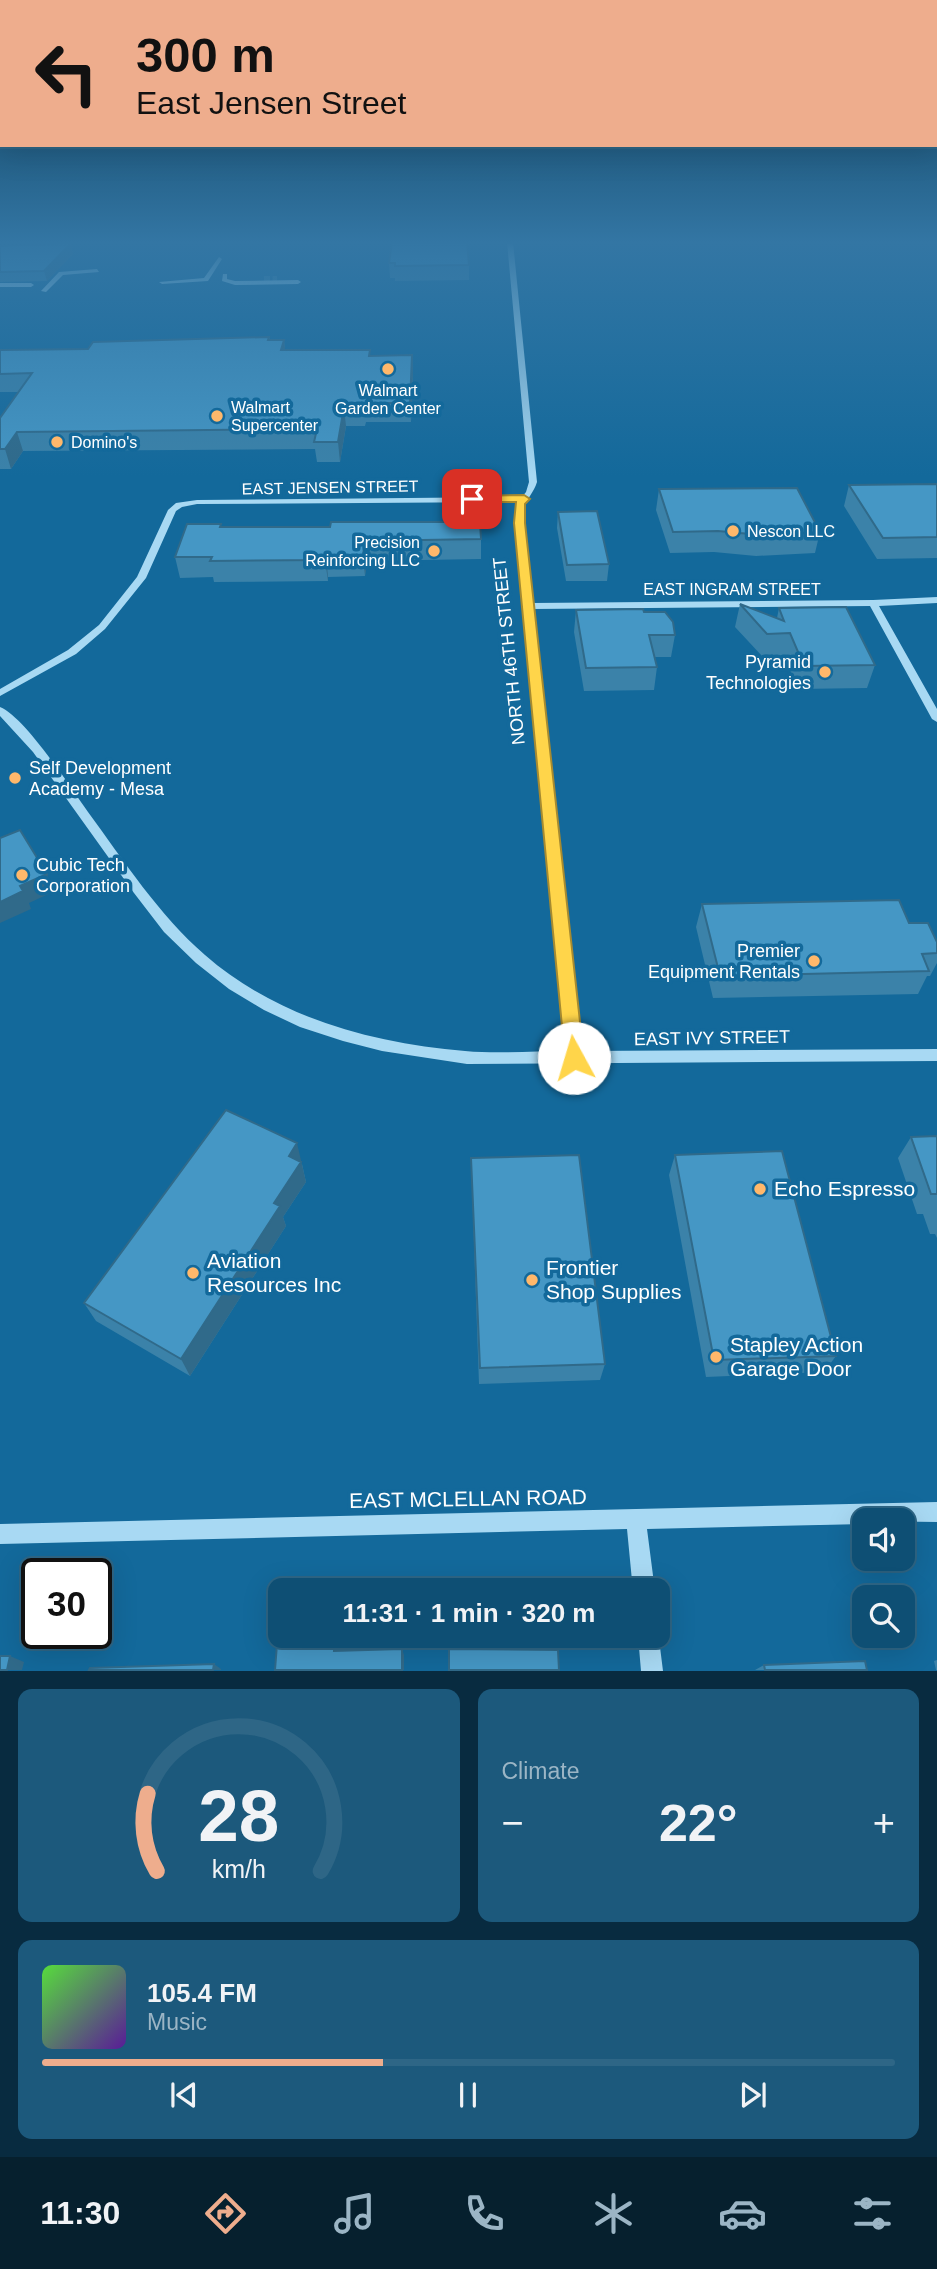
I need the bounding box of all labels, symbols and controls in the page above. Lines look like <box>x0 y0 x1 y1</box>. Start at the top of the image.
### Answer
icon: left <box>21 28 112 119</box>
text: 300 m <box>136 28 275 82</box>
text: East Jensen Street <box>136 85 406 121</box>
marker: Walmart Garden Center <box>380 361 396 377</box>
place label: Walmart Garden Center <box>335 382 442 417</box>
place label: Walmart Supercenter <box>231 399 319 434</box>
marker: Walmart Supercenter <box>209 408 225 424</box>
marker: Domino's <box>49 434 65 450</box>
place label: Domino's <box>71 434 137 451</box>
pin <box>442 469 502 529</box>
street label: EAST JENSEN STREET <box>242 477 419 498</box>
icon: arrive <box>453 480 491 518</box>
marker: Nescon LLC <box>725 523 741 539</box>
place label: Nescon LLC <box>747 523 835 540</box>
place label: Precision Reinforcing LLC <box>305 534 420 569</box>
marker: Precision Reinforcing LLC <box>426 543 442 559</box>
street label: NORTH 46TH STREET <box>489 556 529 746</box>
street label: EAST INGRAM STREET <box>643 581 821 598</box>
place label: Pyramid Technologies <box>706 652 811 693</box>
marker: Pyramid Technologies <box>817 664 833 680</box>
place label: Self Development Academy - Mesa <box>29 758 171 799</box>
marker: Self Development Academy - Mesa <box>7 770 23 786</box>
place label: Cubic Tech Corporation <box>36 855 130 896</box>
marker: Cubic Tech Corporation <box>14 867 30 883</box>
place label: Premier Equipment Rentals <box>648 941 800 982</box>
marker: Premier Equipment Rentals <box>806 953 822 969</box>
position arrow <box>537 1021 611 1095</box>
street label: EAST IVY STREET <box>634 1027 790 1049</box>
place label: Echo Espresso <box>774 1177 915 1200</box>
marker: Echo Espresso <box>752 1181 768 1197</box>
place label: Aviation Resources Inc <box>207 1249 341 1296</box>
place label: Frontier Shop Supplies <box>546 1256 681 1303</box>
marker: Aviation Resources Inc <box>185 1265 201 1281</box>
marker: Frontier Shop Supplies <box>524 1272 540 1288</box>
place label: Stapley Action Garage Door <box>730 1333 863 1380</box>
marker: Stapley Action Garage Door <box>708 1349 724 1365</box>
street label: EAST MCLELLAN ROAD <box>349 1485 587 1512</box>
map controls <box>852 1508 915 1648</box>
button: sound <box>852 1508 915 1571</box>
speed limit sign: 30 <box>21 1558 112 1649</box>
button: search <box>852 1585 915 1648</box>
text: 11:31 · 1 min · 320 m <box>343 1598 595 1628</box>
text: Climate <box>502 1758 579 1784</box>
text: 28 <box>198 1776 279 1857</box>
text: 22° <box>659 1794 738 1852</box>
text: − <box>502 1802 524 1844</box>
text: + <box>873 1802 895 1844</box>
text: km/h <box>212 1855 266 1883</box>
text: 105.4 FM <box>147 1978 257 2008</box>
text: Music <box>147 2009 207 2035</box>
icon: previous <box>165 2076 203 2114</box>
icon: pause <box>449 2076 487 2114</box>
icon: next <box>734 2076 772 2114</box>
icon: directions <box>201 2189 250 2238</box>
icon: music <box>330 2189 379 2238</box>
icon: phone <box>460 2189 509 2238</box>
icon: climate <box>589 2189 638 2238</box>
icon: car <box>718 2189 767 2238</box>
icon: filters <box>848 2189 897 2238</box>
text: 11:30 <box>40 2195 120 2231</box>

